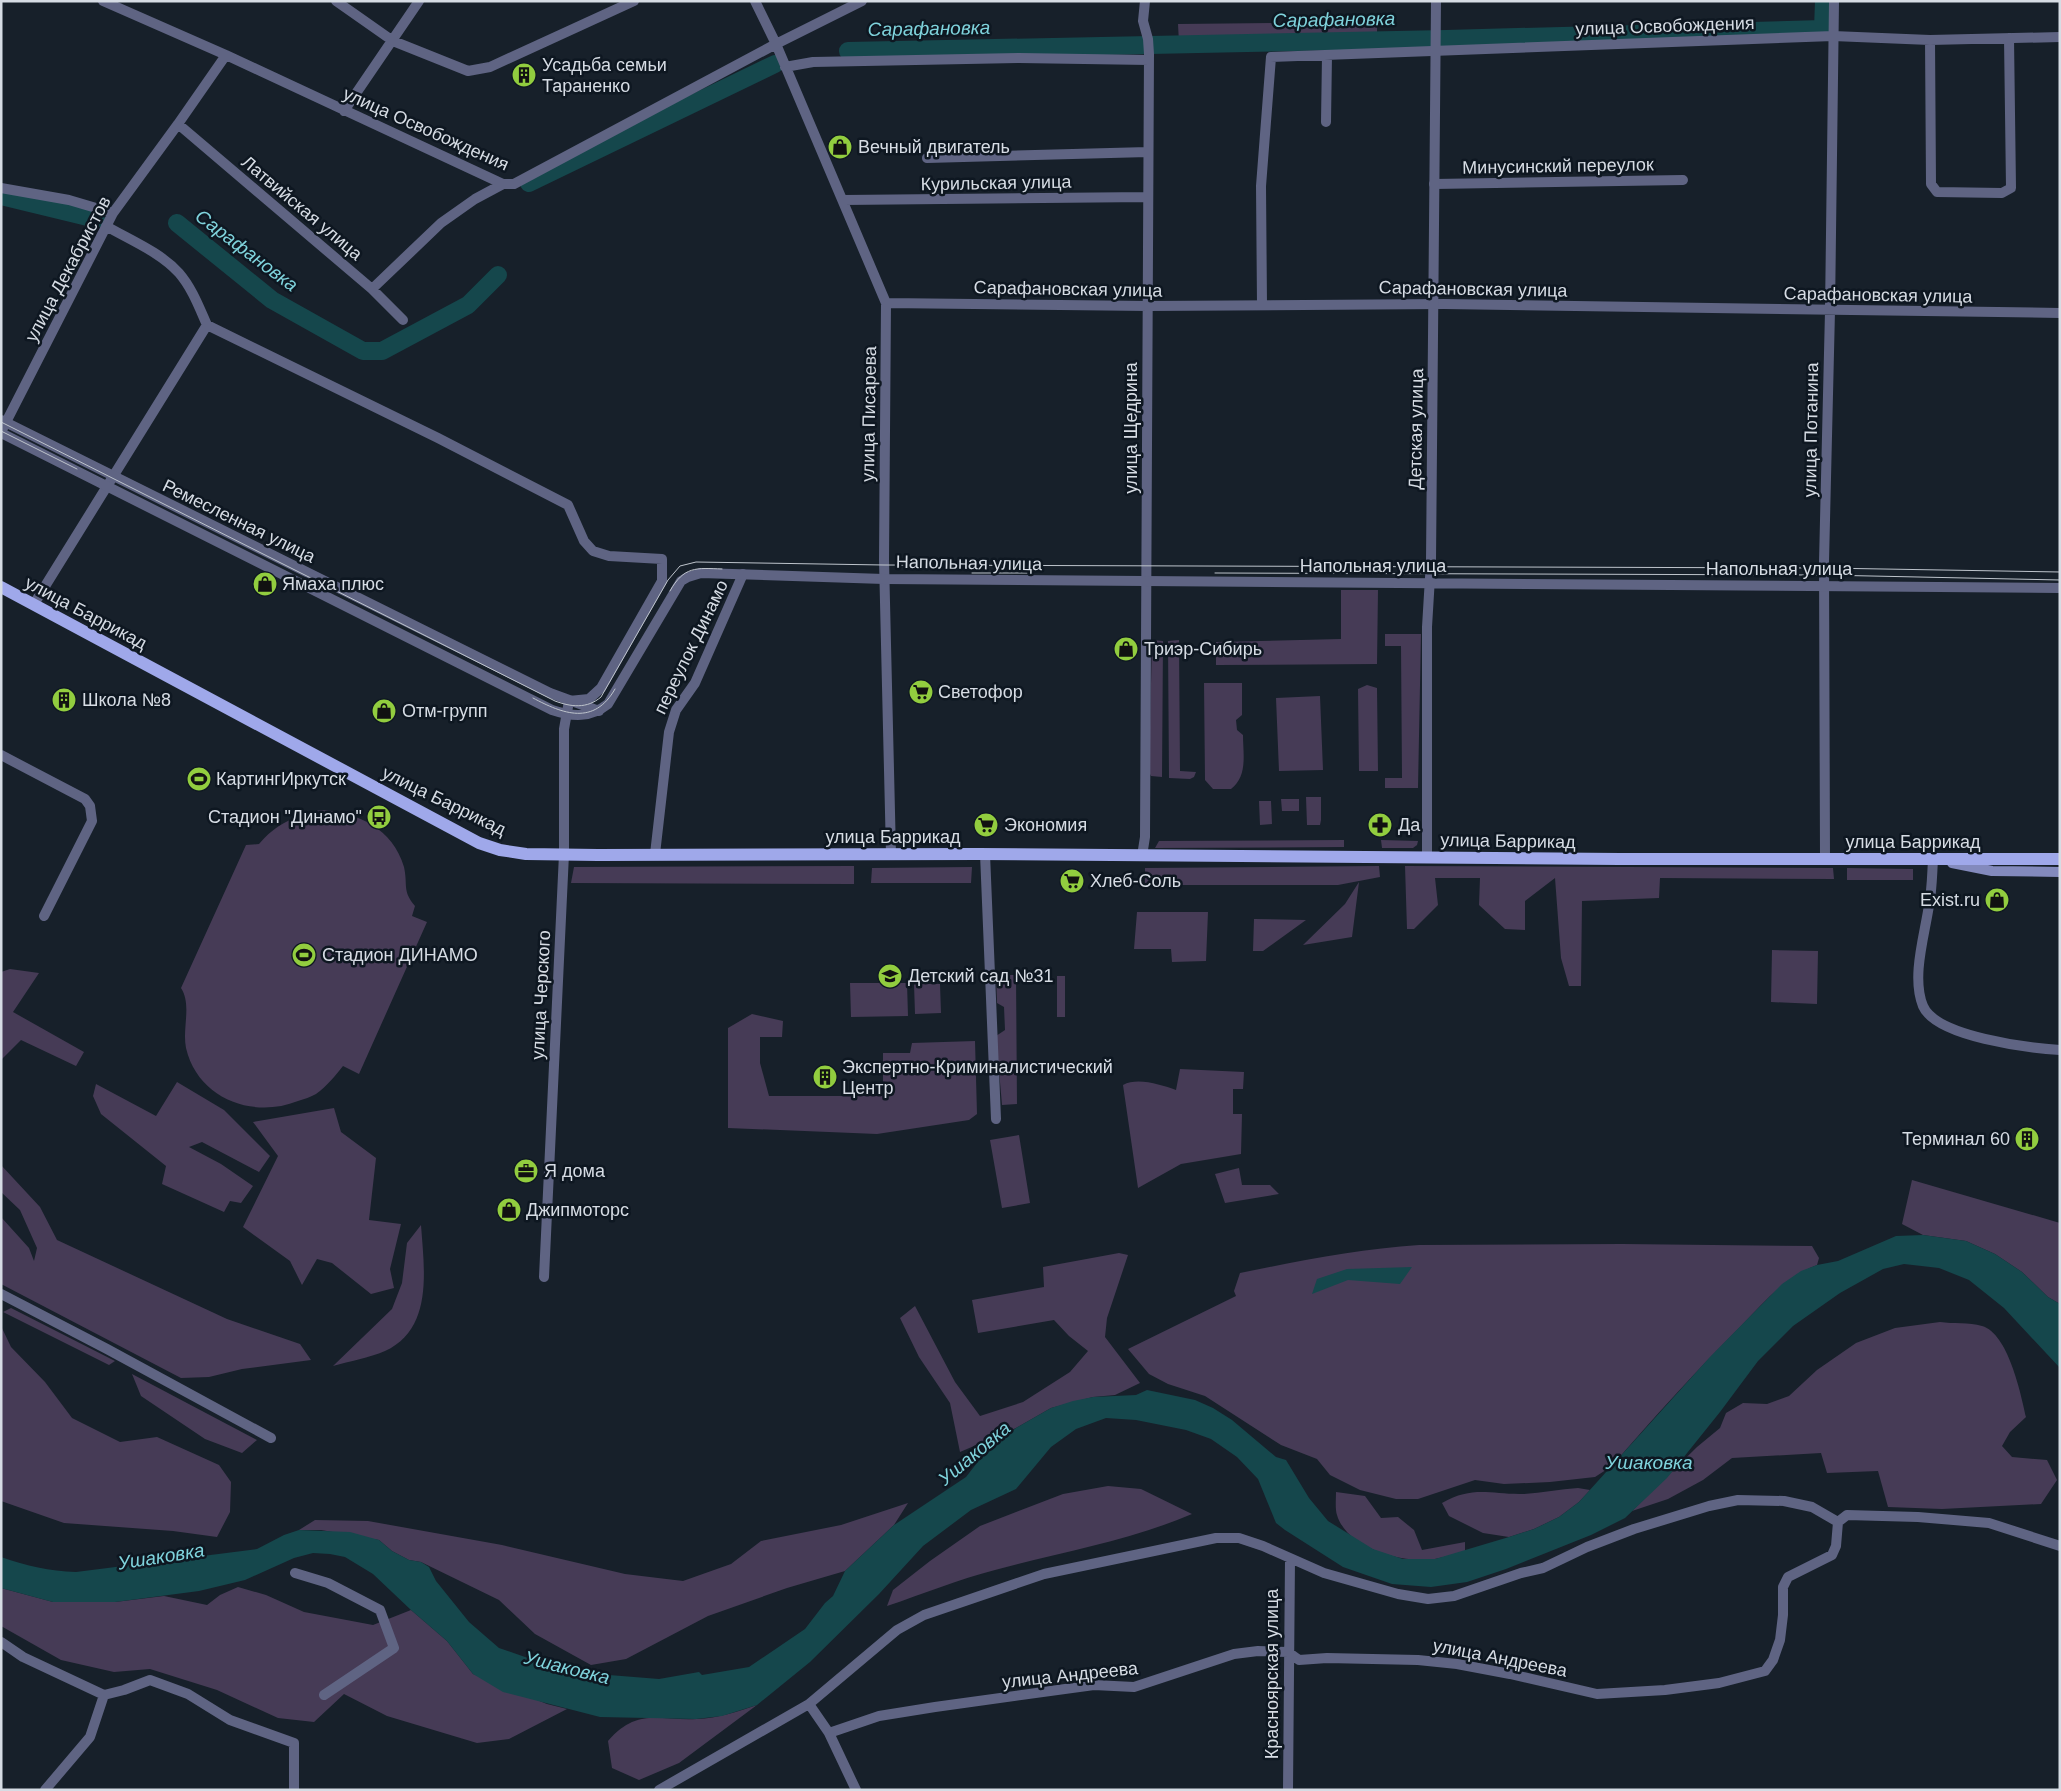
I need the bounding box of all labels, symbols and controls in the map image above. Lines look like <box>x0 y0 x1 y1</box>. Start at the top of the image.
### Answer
water label: Сарафановка <box>1273 8 1395 31</box>
street label: улица Освобождения <box>1575 13 1755 39</box>
water label: Сарафановка <box>868 17 990 40</box>
place label: Усадьба семьи Тараненко <box>542 55 667 96</box>
building icon: Усадьба семьи Тараненко <box>511 62 537 88</box>
street label: улица Освобождения <box>340 83 512 175</box>
shop icon: Вечный двигатель <box>827 134 853 160</box>
place label: Вечный двигатель <box>858 137 1010 157</box>
street label: Латвийская улица <box>238 152 367 265</box>
street label: Минусинский переулок <box>1462 154 1654 178</box>
street label: Курильская улица <box>920 172 1073 194</box>
street label: улица Декабристов <box>21 193 115 345</box>
water label: Сарафановка <box>191 205 302 296</box>
street label: Сарафановская улица <box>973 277 1164 301</box>
street label: Сарафановская улица <box>1378 277 1569 301</box>
street label: Сарафановская улица <box>1783 283 1974 307</box>
street label: улица Писарева <box>858 345 880 482</box>
street label: улица Щедрина <box>1121 361 1141 494</box>
street label: улица Потанина <box>1800 361 1822 498</box>
street label: Детская улица <box>1405 367 1427 490</box>
street label: Ремесленная улица <box>159 475 319 567</box>
street label: Напольная улица <box>896 552 1043 574</box>
street label: Напольная улица <box>1300 556 1447 576</box>
street label: Напольная улица <box>1706 559 1853 579</box>
shop icon: Ямаха плюс <box>252 571 278 597</box>
street label: улица Баррикад <box>22 572 151 654</box>
place label: Ямаха плюс <box>282 574 384 594</box>
street label: переулок Динамо <box>650 577 732 717</box>
shop icon: Триэр-Сибирь <box>1113 636 1139 662</box>
place label: Триэр-Сибирь <box>1144 639 1262 659</box>
supermarket icon: Светофор <box>908 679 934 705</box>
place label: Светофор <box>938 682 1023 702</box>
building icon: Школа №8 <box>51 687 77 713</box>
place label: Школа №8 <box>82 690 171 710</box>
shop icon: Отм-групп <box>371 698 397 724</box>
place label: Отм-групп <box>402 701 487 721</box>
street label: улица Баррикад <box>379 762 510 840</box>
sports icon: КартингИркутск <box>186 766 212 792</box>
place label: КартингИркутск <box>216 769 346 789</box>
bus stop icon: Стадион "Динамо" <box>366 804 392 830</box>
place label: Стадион "Динамо" <box>208 807 362 827</box>
supermarket icon: Экономия <box>973 812 999 838</box>
pharmacy icon: Да <box>1367 812 1393 838</box>
place label: Экономия <box>1004 815 1087 835</box>
place label: Да <box>1398 815 1421 835</box>
street label: улица Баррикад <box>825 827 961 847</box>
street label: улица Баррикад <box>1440 830 1576 852</box>
street label: улица Баррикад <box>1845 832 1981 852</box>
supermarket icon: Хлеб-Соль <box>1059 868 1085 894</box>
place label: Хлеб-Соль <box>1090 871 1181 891</box>
shop icon: Exist.ru <box>1984 887 2010 913</box>
place label: Exist.ru <box>1920 890 1980 910</box>
street label: улица Черского <box>528 930 554 1060</box>
sports icon: Стадион ДИНАМО <box>291 942 317 968</box>
place label: Стадион ДИНАМО <box>322 945 478 965</box>
school or university icon: Детский сад №31 <box>877 963 903 989</box>
place label: Детский сад №31 <box>908 966 1053 986</box>
place label: Экспертно-Криминалистический Центр <box>842 1057 1113 1098</box>
building icon: Экспертно-Криминалистический Центр <box>812 1064 838 1090</box>
building icon: Терминал 60 <box>2014 1126 2040 1152</box>
place label: Терминал 60 <box>1902 1129 2010 1149</box>
office icon: Я дома <box>513 1158 539 1184</box>
place label: Я дома <box>544 1161 606 1181</box>
shop icon: Джипмоторс <box>496 1197 522 1223</box>
place label: Джипмоторс <box>526 1200 629 1220</box>
water label: Ушаковка <box>933 1417 1014 1490</box>
water label: Ушаковка <box>1604 1452 1693 1473</box>
water label: Ушаковка <box>115 1539 206 1574</box>
street label: Красноярская улица <box>1262 1588 1282 1759</box>
street label: улица Андреева <box>1431 1635 1570 1681</box>
water label: Ушаковка <box>521 1646 612 1688</box>
street label: улица Андреева <box>1001 1658 1140 1692</box>

